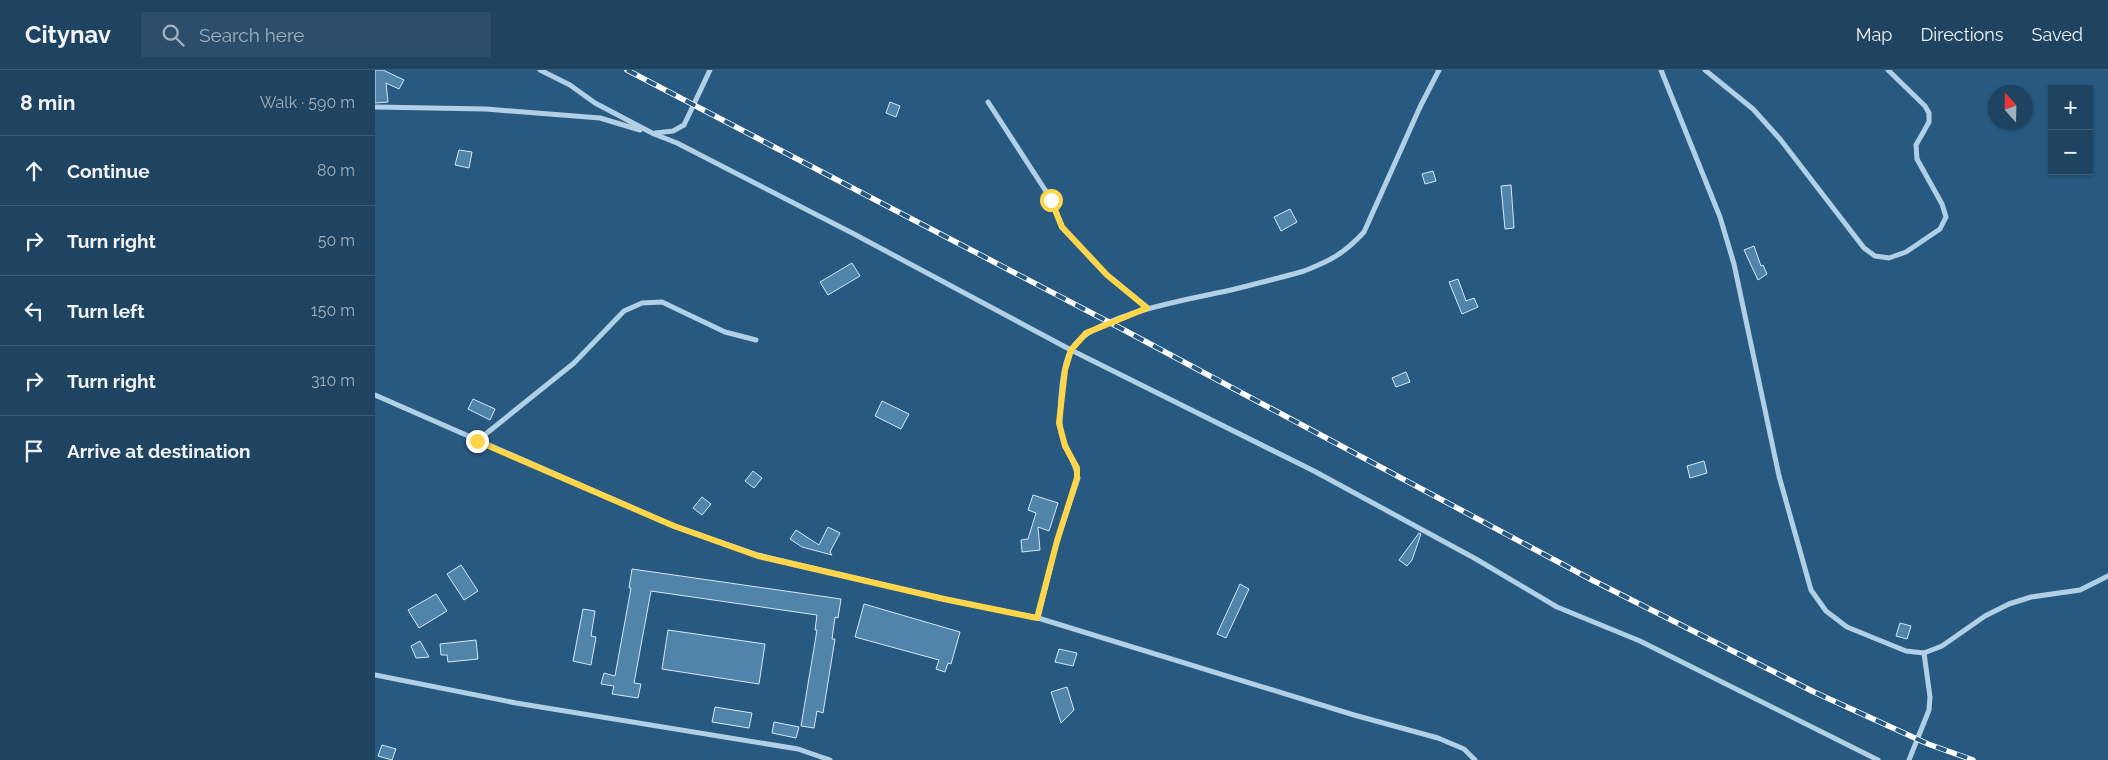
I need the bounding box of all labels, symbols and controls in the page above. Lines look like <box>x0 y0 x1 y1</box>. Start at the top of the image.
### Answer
search box <box>141 12 491 57</box>
text: Citynav <box>25 20 111 49</box>
icon: search <box>159 21 187 49</box>
text: Search here <box>199 24 304 46</box>
text: Map <box>1856 24 1892 45</box>
text: Directions <box>1920 24 2004 45</box>
text: Saved <box>2032 24 2083 45</box>
north arrow <box>1988 85 2033 130</box>
map controls <box>2048 85 2093 175</box>
button: + <box>2048 85 2093 130</box>
text: 8 min <box>20 90 75 115</box>
text: Walk · 590 m <box>260 93 355 112</box>
button: − <box>2048 130 2093 175</box>
icon: ahead <box>20 157 48 185</box>
text: Continue <box>67 160 150 182</box>
text: 80 m <box>317 161 355 180</box>
route start <box>1040 189 1063 212</box>
icon: right <box>20 227 48 255</box>
text: Turn right <box>67 230 156 252</box>
text: 50 m <box>318 231 355 250</box>
icon: left <box>20 297 48 325</box>
text: Turn left <box>67 300 144 322</box>
text: 150 m <box>311 301 355 320</box>
icon: right <box>20 367 48 395</box>
text: Turn right <box>67 370 156 392</box>
text: 310 m <box>311 371 355 390</box>
route end <box>466 430 489 453</box>
icon: arrive <box>20 437 48 465</box>
text: Arrive at destination <box>67 440 251 462</box>

